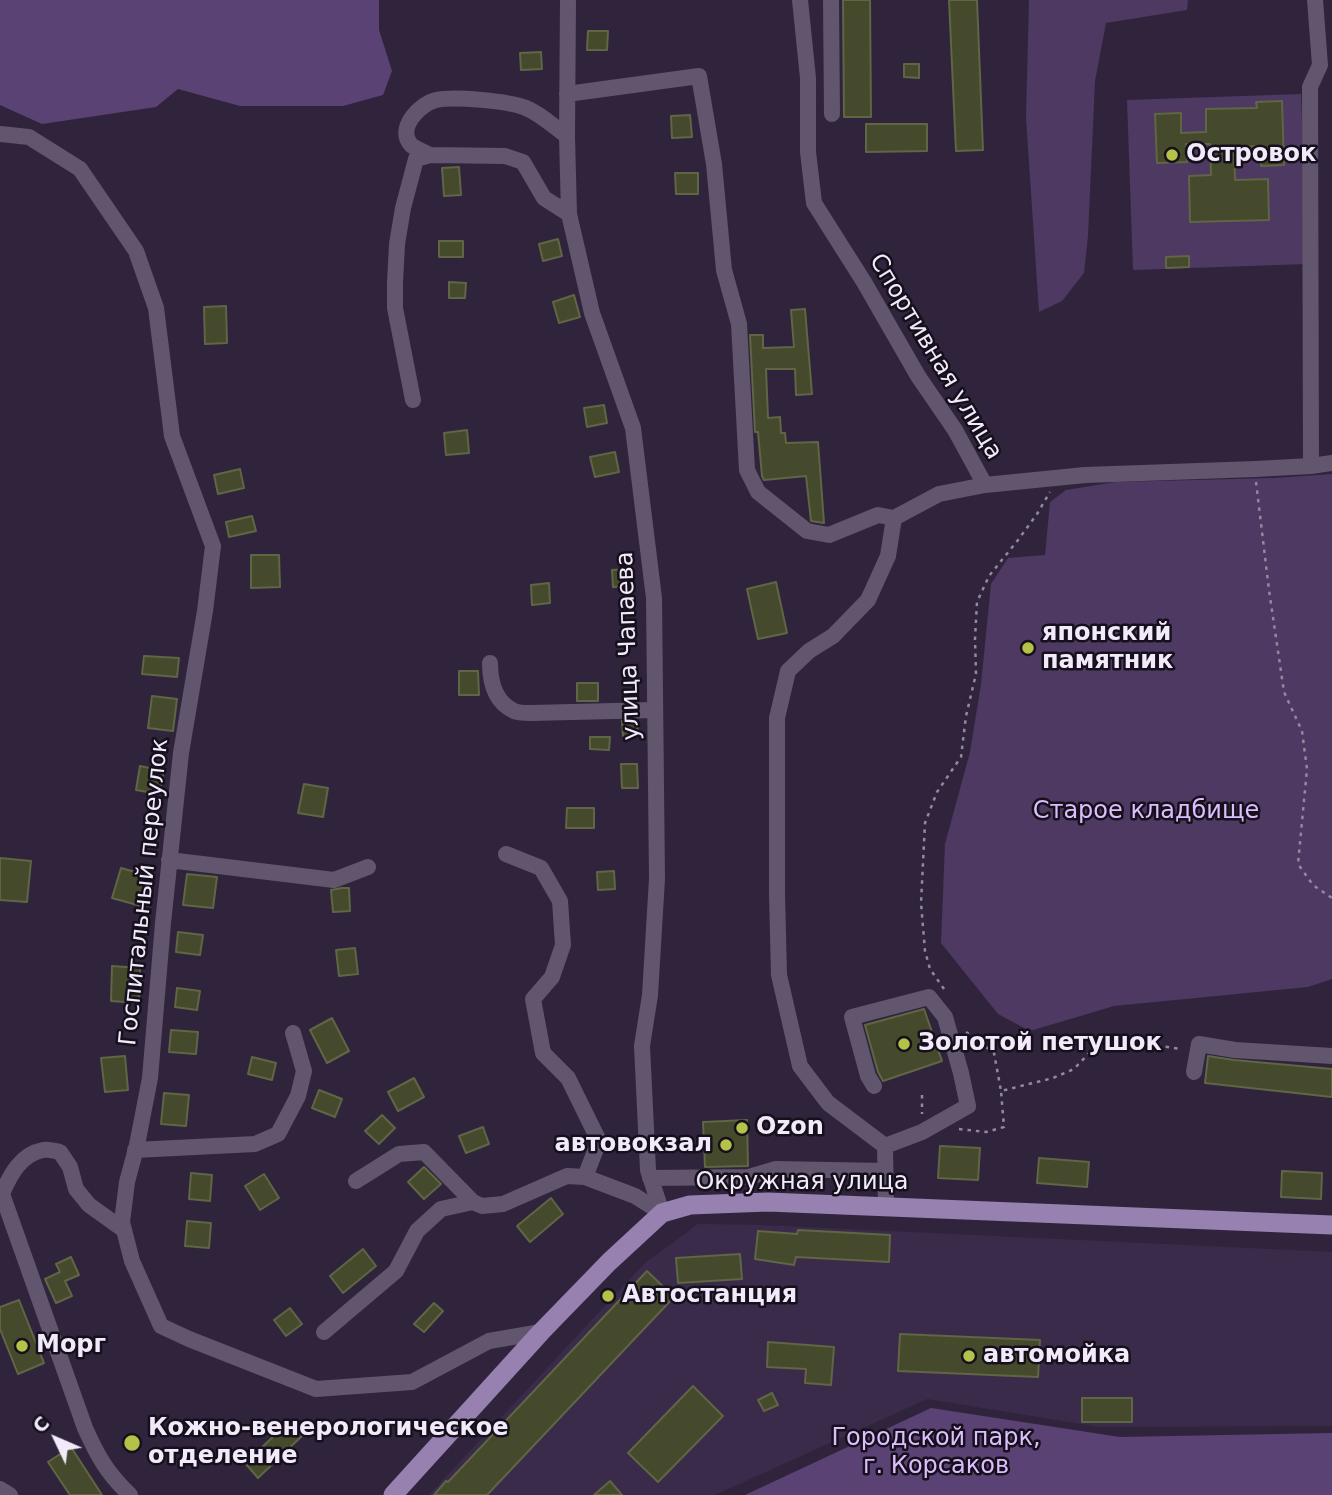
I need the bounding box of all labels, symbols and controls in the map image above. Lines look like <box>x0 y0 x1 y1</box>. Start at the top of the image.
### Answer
place label: Островок <box>1186 141 1316 169</box>
marker: Островок <box>1164 147 1180 163</box>
street label: Спортивная улица <box>862 249 1008 465</box>
street label: улица Чапаева <box>611 551 647 741</box>
place label: японский памятник <box>1042 620 1173 676</box>
marker: японский памятник <box>1020 640 1036 656</box>
street label: Госпитальный переулок <box>115 737 175 1047</box>
park label: Старое кладбище <box>1033 798 1259 826</box>
place label: Золотой петушок <box>918 1030 1162 1058</box>
marker: Золотой петушок <box>896 1036 912 1052</box>
place label: Ozon <box>756 1114 824 1142</box>
marker: Ozon <box>734 1120 750 1136</box>
place label: автовокзал <box>555 1131 712 1159</box>
marker: автовокзал <box>718 1137 734 1153</box>
street label: Окружная улица <box>695 1169 909 1197</box>
place label: Автостанция <box>622 1282 797 1310</box>
marker: Автостанция <box>600 1288 616 1304</box>
place label: Морг <box>36 1332 106 1360</box>
marker: Морг <box>14 1338 30 1354</box>
place label: автомойка <box>983 1342 1130 1370</box>
marker: автомойка <box>961 1348 977 1364</box>
north arrow <box>21 1404 91 1474</box>
text: С <box>28 1412 54 1437</box>
place label: Кожно-венерологическое отделение <box>148 1415 508 1471</box>
park label: Городской парк, г. Корсаков <box>831 1425 1041 1481</box>
marker: Кожно-венерологическое отделение <box>122 1433 142 1453</box>

